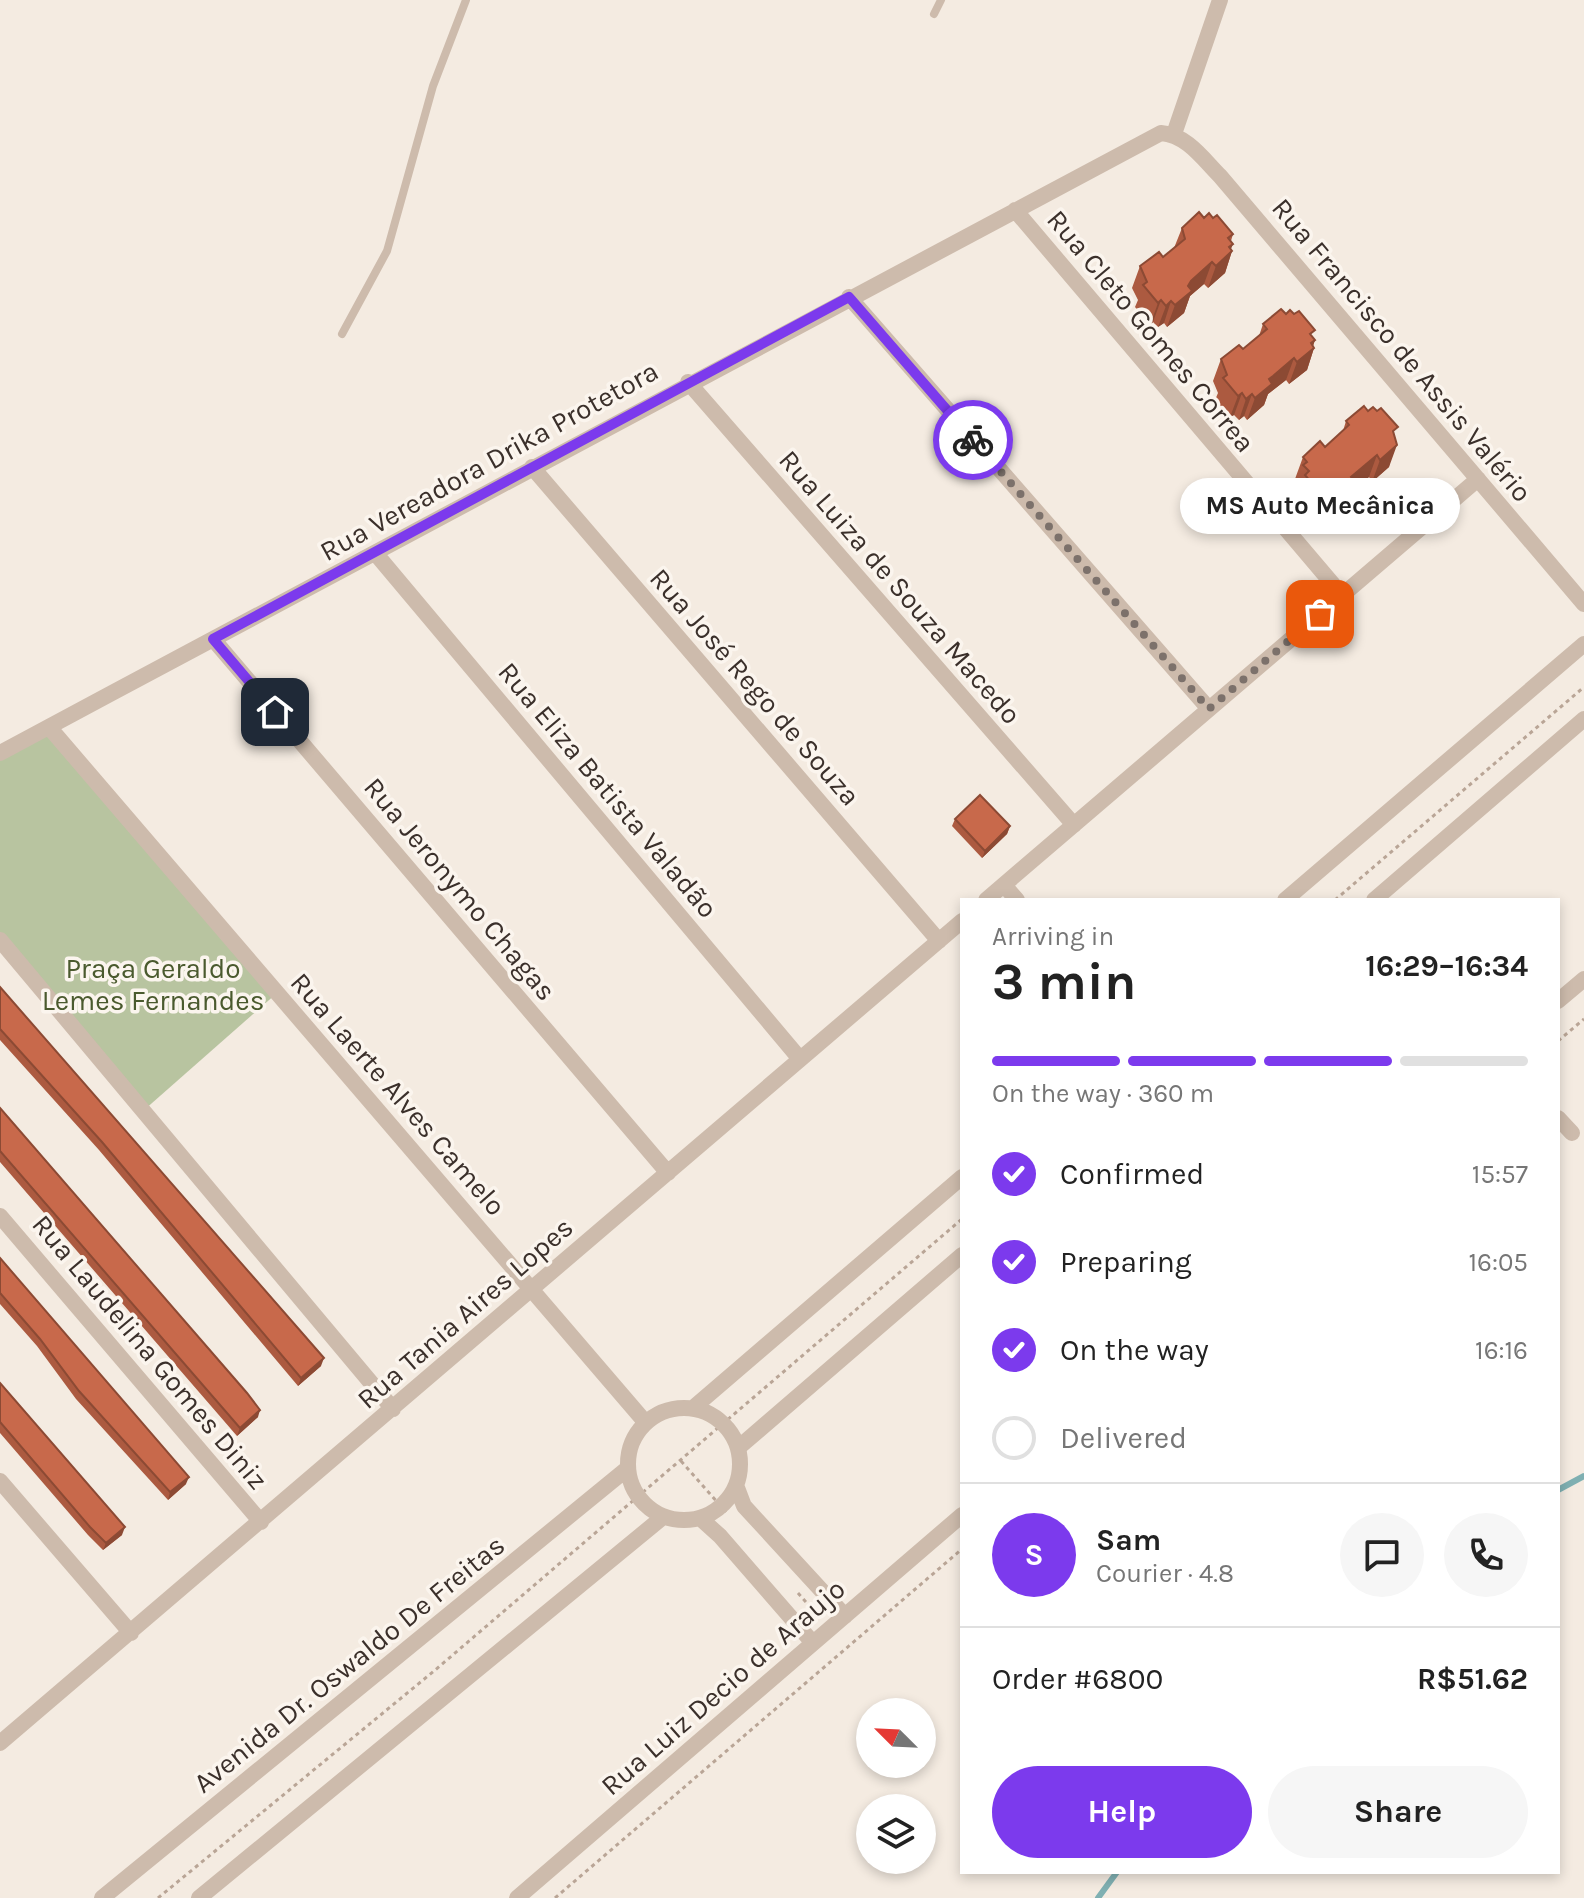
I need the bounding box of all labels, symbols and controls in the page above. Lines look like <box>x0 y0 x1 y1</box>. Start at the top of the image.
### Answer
street label: Rua Francisco de Assis Valério <box>1265 191 1539 509</box>
street label: Rua Cleto Gomes Correa <box>1040 203 1262 459</box>
street label: Rua Vereadora Drika Protetora <box>314 354 664 568</box>
courier <box>933 400 1013 480</box>
icon: bike <box>951 418 995 462</box>
street label: Rua Luiza de Souza Macedo <box>772 443 1028 731</box>
callout: MS Auto Mecânica <box>1180 478 1460 534</box>
text: MS Auto Mecânica <box>1205 490 1435 521</box>
street label: Rua José Rego de Souza <box>643 562 867 812</box>
pin <box>1286 580 1354 648</box>
icon: bag <box>1298 592 1342 636</box>
street label: Rua Eliza Batista Valadão <box>491 656 725 924</box>
pin <box>241 678 309 746</box>
icon: home <box>253 690 297 734</box>
street label: Rua Jeronymo Chagas <box>357 771 563 1007</box>
text: Arriving in <box>992 921 1114 952</box>
text: 16:29–16:34 <box>1365 948 1528 984</box>
text: 3 min <box>992 951 1136 1012</box>
park label: Praça Geraldo Lemes Fernandes <box>42 952 264 1017</box>
street label: Rua Laerte Alves Camelo <box>284 966 512 1222</box>
text: On the way · 360 m <box>992 1078 1214 1109</box>
icon: check <box>992 1152 1036 1196</box>
text: Confirmed <box>1060 1156 1204 1192</box>
text: 15:57 <box>1472 1159 1528 1190</box>
street label: Rua Laudelina Gomes Diniz <box>25 1208 275 1496</box>
street label: Rua Tania Aires Lopes <box>351 1210 579 1416</box>
icon: check <box>992 1240 1036 1284</box>
text: Preparing <box>1060 1244 1192 1280</box>
text: 16:05 <box>1468 1247 1528 1278</box>
icon: check <box>992 1328 1036 1372</box>
text: On the way <box>1060 1332 1209 1368</box>
text: 16:16 <box>1475 1335 1528 1366</box>
text: Delivered <box>1060 1420 1187 1456</box>
button: chat <box>1340 1513 1424 1597</box>
button: phone <box>1444 1513 1528 1597</box>
text: Sam <box>1096 1522 1161 1558</box>
street label: Avenida Dr. Oswaldo De Freitas <box>187 1528 511 1800</box>
text: S <box>1024 1537 1044 1573</box>
text: Courier · 4.8 <box>1096 1558 1234 1589</box>
street label: Rua Luiz Decio de Araujo <box>594 1572 852 1802</box>
text: Order #6800 <box>992 1661 1163 1697</box>
text: R$51.62 <box>1417 1661 1528 1697</box>
north arrow <box>856 1698 936 1778</box>
map controls <box>856 1698 936 1874</box>
button: Help <box>992 1766 1252 1858</box>
button: Share <box>1268 1766 1528 1858</box>
button: layers <box>856 1794 936 1874</box>

